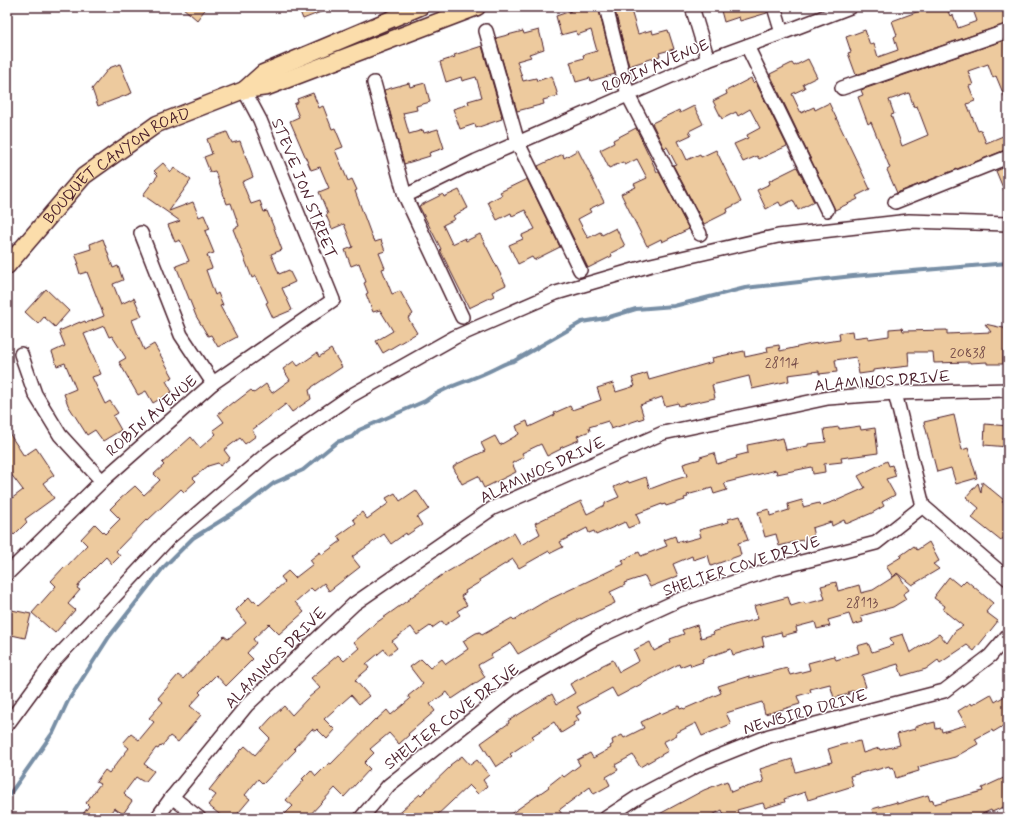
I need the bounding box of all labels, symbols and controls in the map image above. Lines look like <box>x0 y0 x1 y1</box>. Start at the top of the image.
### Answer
street label: ROBIN AVENUE <box>599 34 712 98</box>
street label: BOUQUET CANYON ROAD <box>39 103 194 229</box>
street label: STEVE JON STREET <box>266 115 341 262</box>
house number: 20838 <box>950 344 986 362</box>
house number: 28114 <box>765 354 800 372</box>
street label: ALAMINOS DRIVE <box>814 366 951 397</box>
street label: ROBIN AVENUE <box>102 371 202 462</box>
street label: ALAMINOS DRIVE <box>477 432 609 509</box>
street label: SHELTER COVE DRIVE <box>660 531 823 602</box>
house number: 28113 <box>846 594 878 612</box>
street label: ALAMINOS DRIVE <box>221 603 332 714</box>
street label: SHELTER COVE DRIVE <box>380 660 524 775</box>
street label: NEWBIRD DRIVE <box>741 685 870 740</box>

